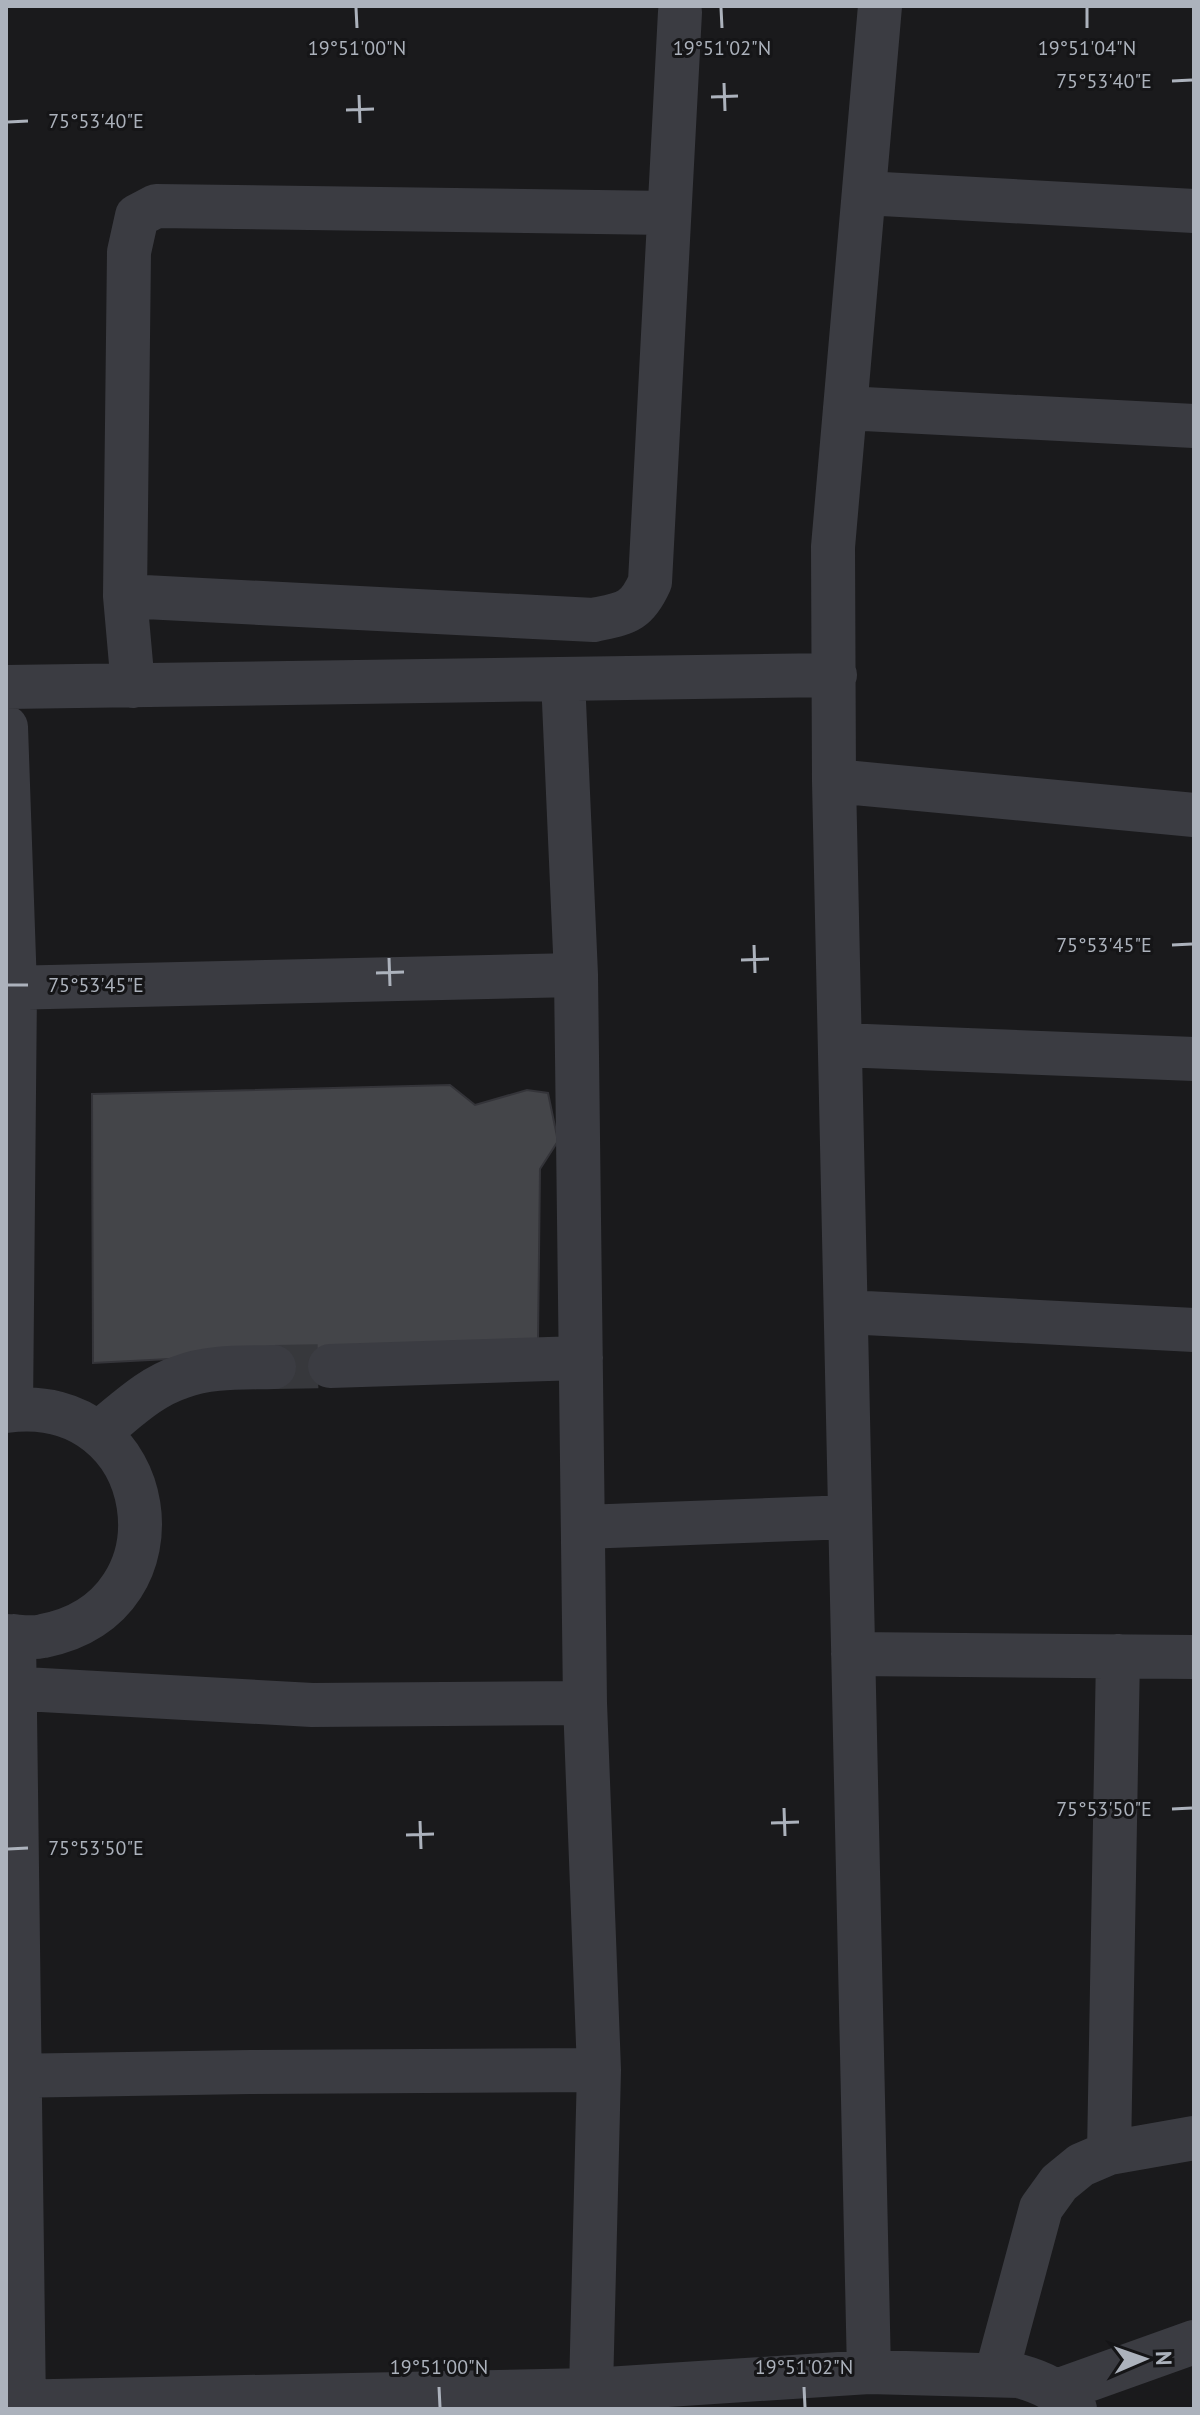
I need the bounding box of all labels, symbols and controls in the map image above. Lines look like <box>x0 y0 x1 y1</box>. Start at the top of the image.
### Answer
text: 19°51'00"N <box>308 35 406 61</box>
text: 19°51'02"N <box>673 35 771 61</box>
text: 19°51'04"N <box>1038 35 1136 61</box>
text: 75°53'40"E <box>1056 68 1152 94</box>
text: 75°53'40"E <box>48 108 144 134</box>
text: 75°53'45"E <box>1056 932 1152 958</box>
text: 75°53'45"E <box>48 972 144 998</box>
text: 75°53'50"E <box>1056 1796 1152 1822</box>
text: 75°53'50"E <box>48 1835 144 1861</box>
north arrow <box>1104 2319 1184 2399</box>
text: N <box>1150 2351 1178 2366</box>
text: 19°51'00"N <box>390 2354 488 2380</box>
text: 19°51'02"N <box>755 2354 853 2380</box>

